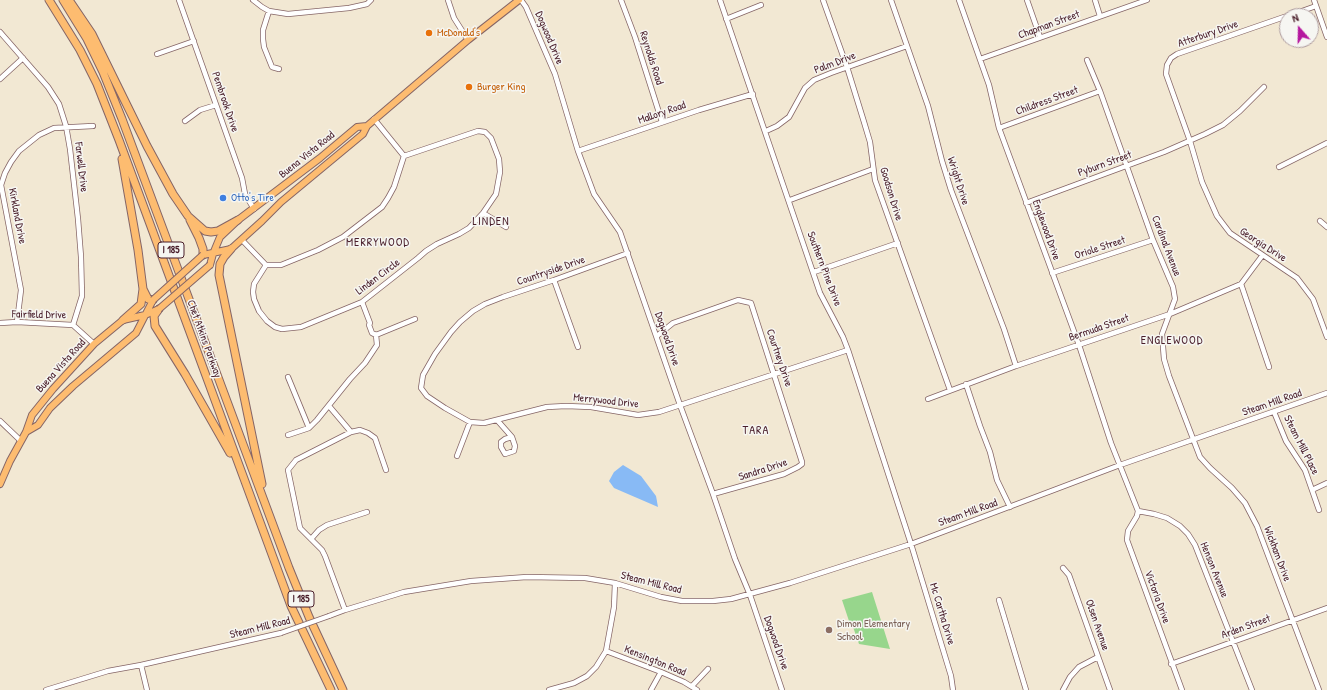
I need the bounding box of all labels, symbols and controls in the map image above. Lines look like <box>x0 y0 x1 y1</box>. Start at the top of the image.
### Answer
street label: Chapman Street <box>1016 8 1082 42</box>
north arrow <box>1279 8 1319 48</box>
street label: Dogwood Drive <box>532 10 566 66</box>
text: N <box>1290 10 1300 25</box>
street label: Atterbury Drive <box>1176 18 1240 50</box>
place label: McDonald's <box>437 26 480 40</box>
marker: McDonald's <box>424 28 434 38</box>
street label: Reynolds Road <box>636 30 666 86</box>
street label: Palm Drive <box>812 49 858 77</box>
street label: Pembrook Drive <box>209 70 241 134</box>
place label: Burger King <box>477 80 525 94</box>
marker: Burger King <box>464 82 474 92</box>
street label: Childress Street <box>1014 84 1080 118</box>
street label: Mallory Road <box>636 99 688 127</box>
street label: Buena Vista Road <box>277 129 337 181</box>
street label: Farwell Drive <box>71 141 91 193</box>
street label: Pyburn Street <box>1076 148 1134 180</box>
street label: Wright Drive <box>944 155 972 207</box>
street label: Goodson Drive <box>877 166 905 222</box>
street label: Kirkland Drive <box>5 187 29 245</box>
place label: Otto's Tire <box>231 191 274 205</box>
marker: Otto's Tire <box>218 193 228 203</box>
street label: Englewood Drive <box>1029 198 1063 262</box>
street label: Cardinal Avenue <box>1148 214 1184 278</box>
district label: LINDEN <box>472 215 510 229</box>
street label: Georgia Drive <box>1237 225 1289 265</box>
street label: Southern Pine Drive <box>804 230 844 308</box>
street label: Oriole Street <box>1073 234 1127 262</box>
district label: MERRYWOOD <box>346 236 410 250</box>
road number: I 185 <box>158 242 184 258</box>
street label: Countryside Drive <box>515 253 587 289</box>
street label: Linden Circle <box>353 256 403 298</box>
street label: Chet Atkins Parkway <box>184 298 224 380</box>
street label: Fairfield Drive <box>12 308 66 322</box>
street label: Dogwood Drive <box>652 310 682 368</box>
street label: Bermuda Street <box>1067 312 1131 344</box>
street label: Courtney Drive <box>763 327 795 389</box>
district label: ENGLEWOOD <box>1141 334 1203 348</box>
street label: Buena Vista Road <box>33 336 89 396</box>
street label: Steam Mill Road <box>1241 387 1303 419</box>
street label: Merrywood Drive <box>573 391 639 411</box>
street label: Steam Mill Place <box>1280 413 1322 477</box>
district label: TARA <box>743 424 769 438</box>
street label: Sandra Drive <box>737 456 789 484</box>
street label: Steam Mill Road <box>937 496 999 530</box>
street label: Wickham Drive <box>1260 525 1294 583</box>
street label: Henson Avenue <box>1197 540 1231 600</box>
street label: Steam Mill Road <box>619 569 683 597</box>
street label: Victoria Drive <box>1141 569 1173 625</box>
street label: Mc Cartha Drive <box>926 582 958 646</box>
road number: I 185 <box>288 591 314 607</box>
street label: Olsen Avenue <box>1082 598 1112 652</box>
street label: Arden Street <box>1220 612 1272 642</box>
street label: Steam Mill Road <box>228 614 292 642</box>
street label: Dogwood Drive <box>761 614 791 672</box>
place label: Dimon Elementary School <box>837 617 910 643</box>
marker: Dimon Elementary School <box>824 625 834 635</box>
street label: Kensington Road <box>622 643 688 679</box>

